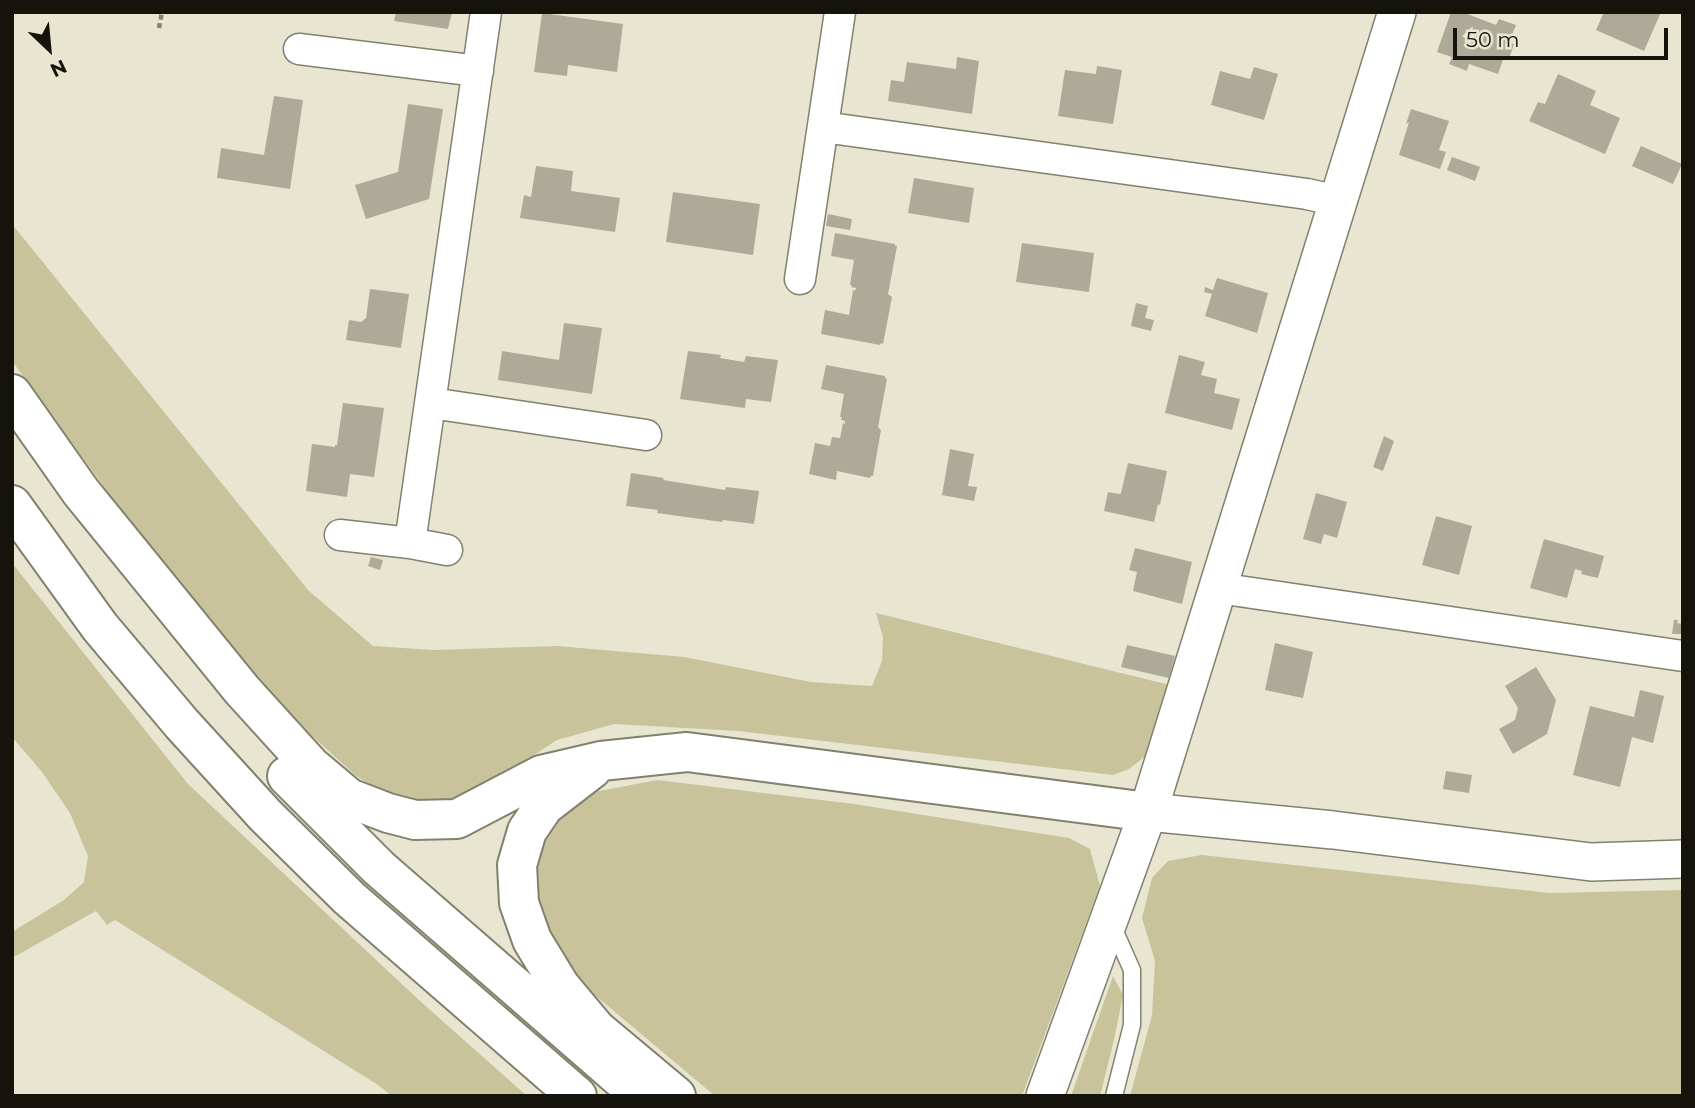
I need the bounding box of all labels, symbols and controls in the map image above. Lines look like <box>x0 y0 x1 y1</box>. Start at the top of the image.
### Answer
north arrow <box>14 14 84 84</box>
scale bar <box>1457 14 1672 58</box>
text: 50 m <box>1466 27 1520 52</box>
text: N <box>46 55 70 82</box>

